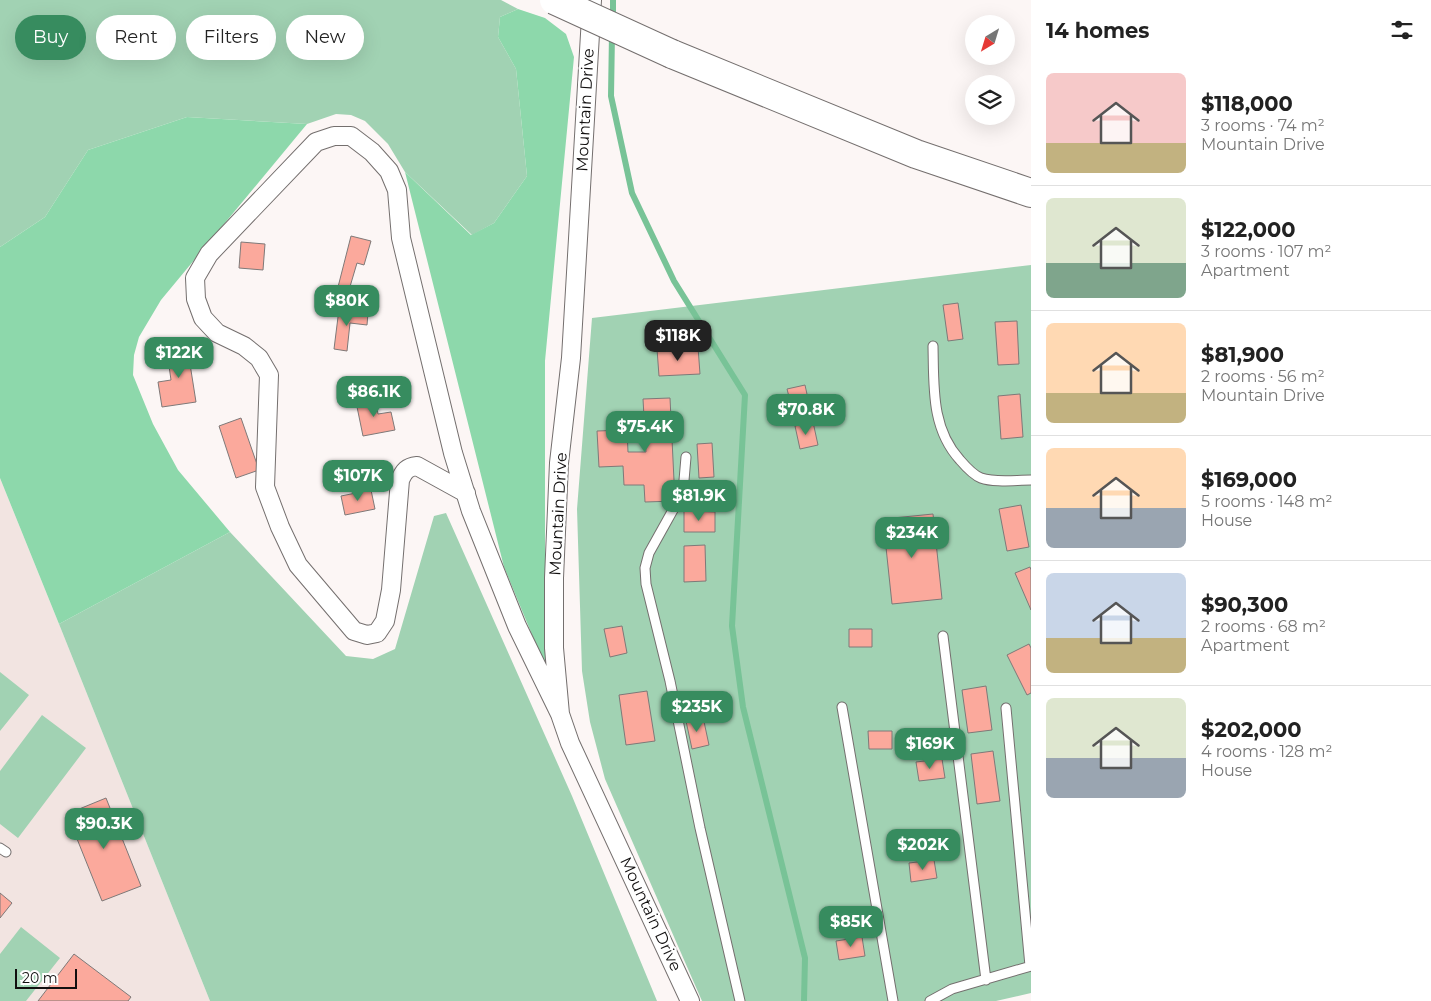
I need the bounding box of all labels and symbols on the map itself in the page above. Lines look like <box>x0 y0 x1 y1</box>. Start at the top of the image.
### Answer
north arrow <box>965 15 1015 65</box>
street label: Mountain Drive <box>572 48 598 172</box>
pin: $80K <box>317 284 377 327</box>
pin: $118K <box>643 320 713 362</box>
pin: $122K <box>144 336 214 379</box>
pin: $86.1K <box>333 376 415 418</box>
pin: $70.8K <box>765 394 847 436</box>
pin: $75.4K <box>604 410 686 453</box>
street label: Mountain Drive <box>545 452 571 576</box>
pin: $107K <box>323 460 393 502</box>
pin: $81.9K <box>658 480 740 522</box>
pin: $234K <box>877 516 947 559</box>
pin: $235K <box>662 690 732 733</box>
pin: $169K <box>895 728 965 770</box>
pin: $90.3K <box>63 808 145 850</box>
pin: $202K <box>888 828 958 871</box>
street label: Mountain Drive <box>616 854 686 974</box>
pin: $85K <box>821 906 881 948</box>
scale bar <box>15 966 78 989</box>

